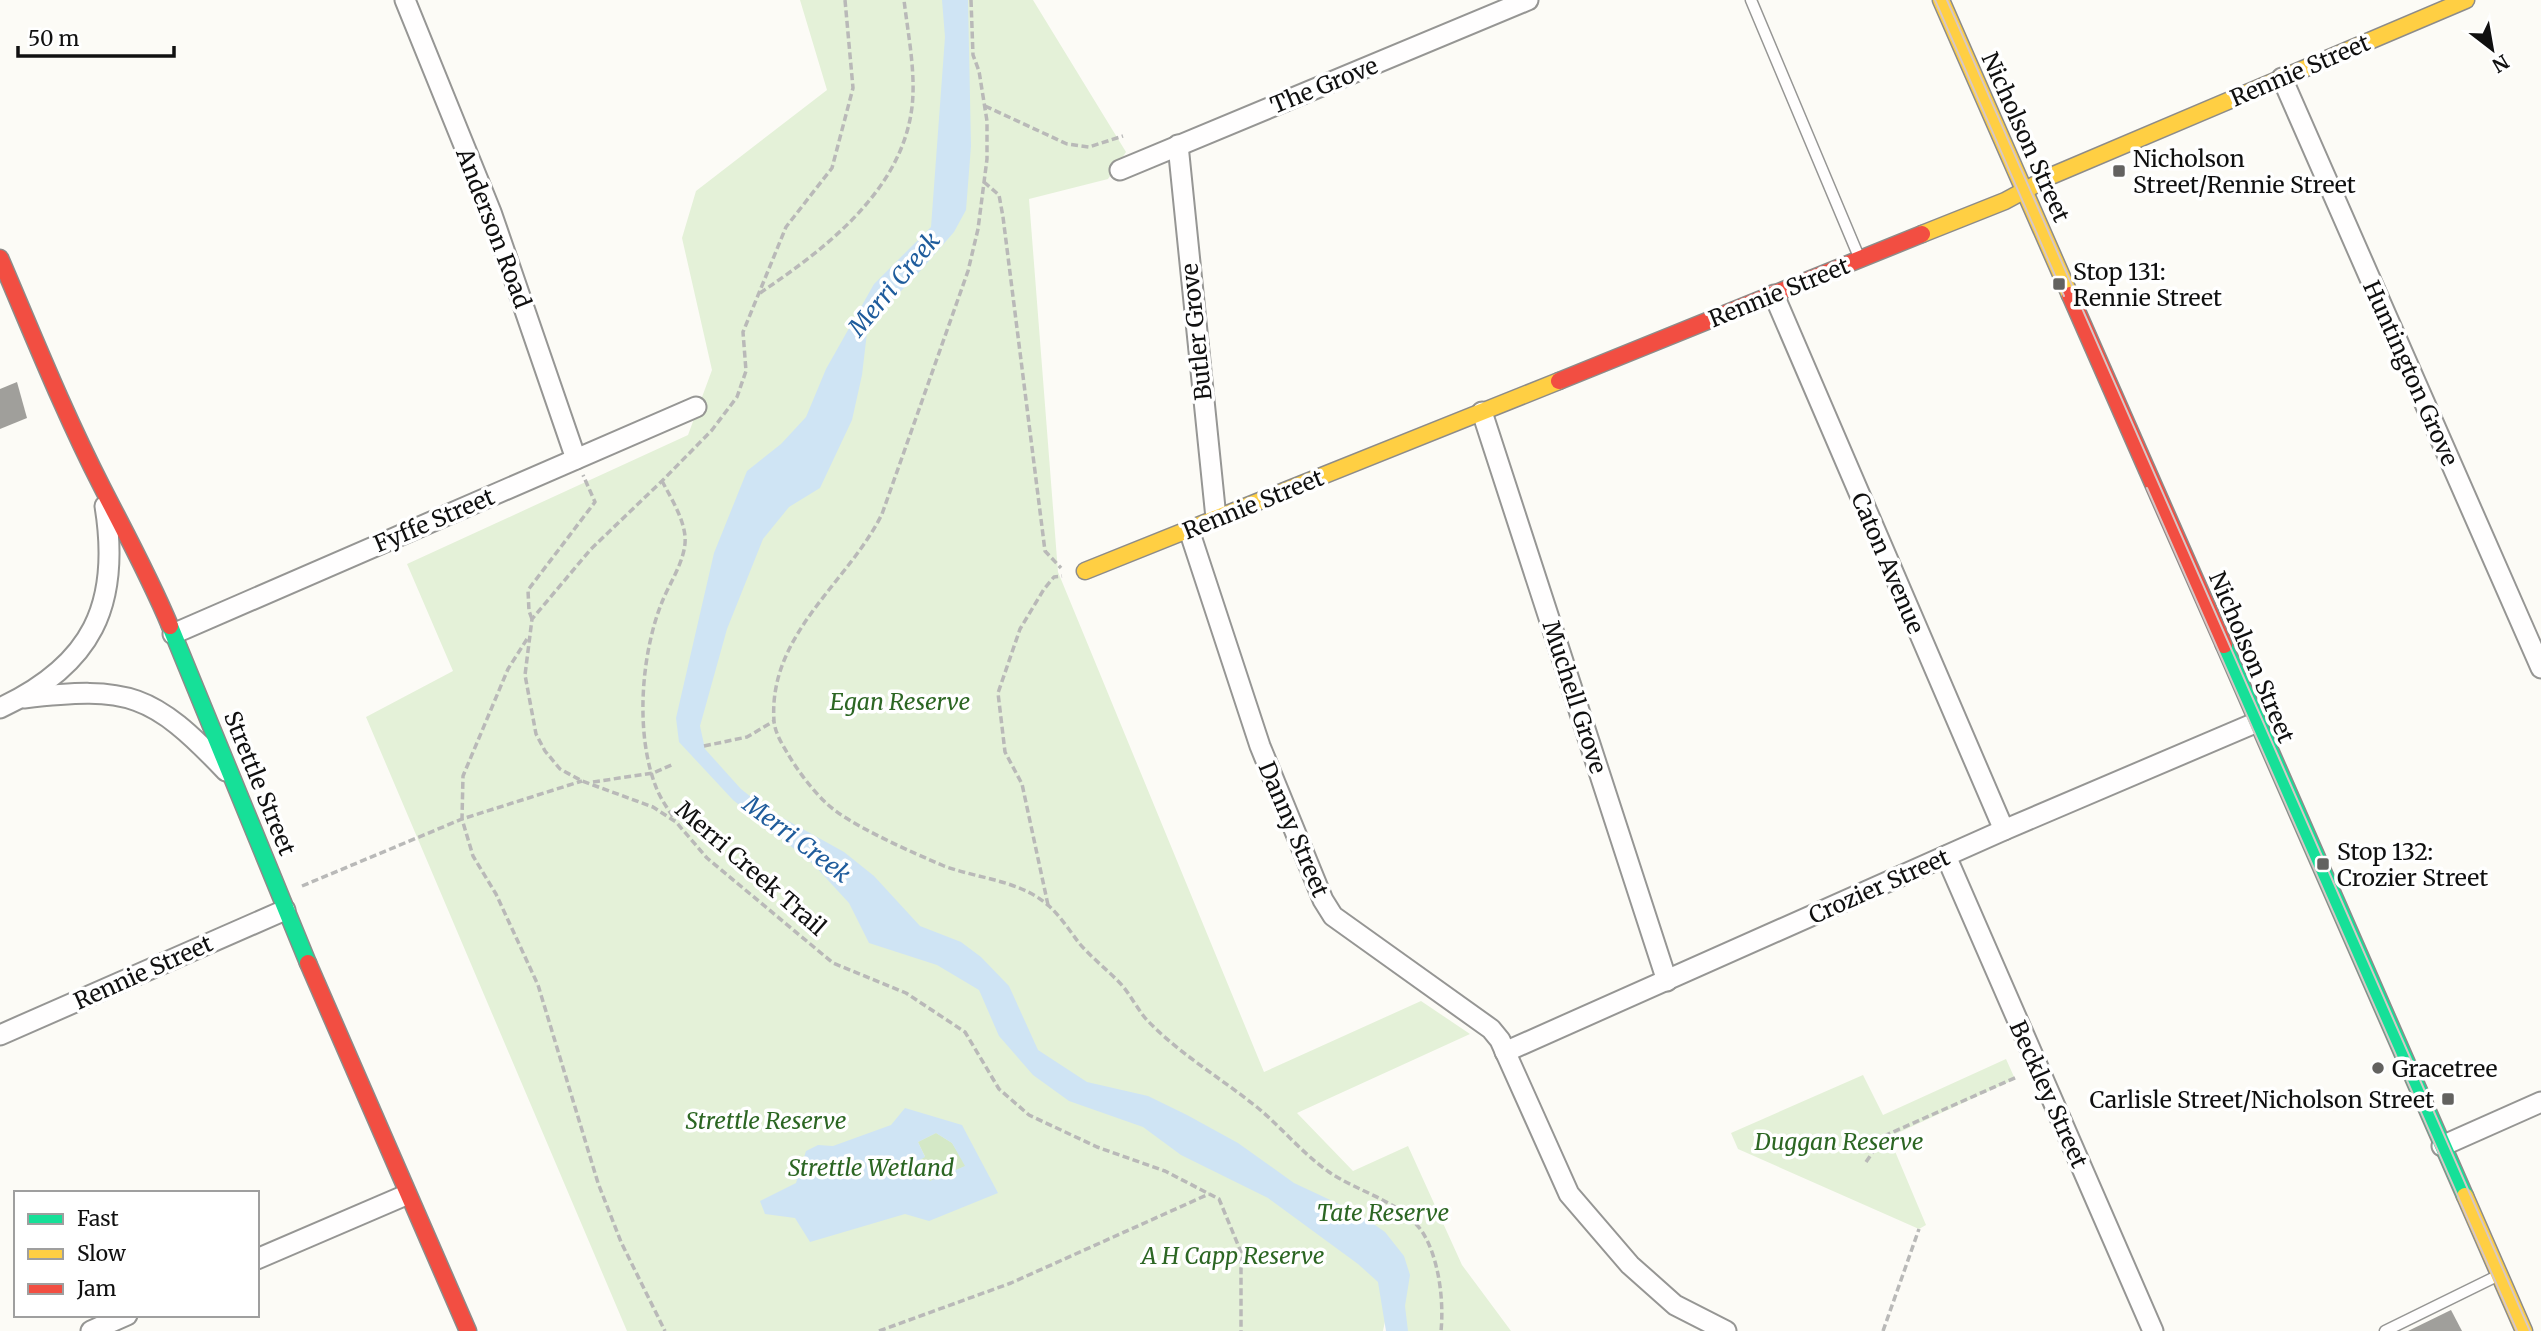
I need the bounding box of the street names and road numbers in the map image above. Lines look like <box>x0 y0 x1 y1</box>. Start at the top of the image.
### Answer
street label: Rennie Street <box>2226 28 2374 112</box>
street label: Nicholson Street <box>1976 48 2076 226</box>
street label: The Grove <box>1266 50 1382 120</box>
street label: Anderson Road <box>450 143 538 312</box>
street label: Rennie Street <box>1705 251 1854 333</box>
street label: Butler Grove <box>1174 262 1218 402</box>
street label: Huntington Grove <box>2357 276 2465 470</box>
street label: Rennie Street <box>1179 463 1328 545</box>
street label: Fyffe Street <box>369 482 499 558</box>
street label: Caton Avenue <box>1845 488 1931 638</box>
street label: Nicholson Street <box>2203 567 2301 747</box>
street label: Muchell Grove <box>1537 617 1613 777</box>
street label: Strettle Street <box>218 707 302 859</box>
street label: Danny Street <box>1252 757 1336 901</box>
street label: Merri Creek Trail <box>670 795 832 941</box>
street label: Crozier Street <box>1804 842 1954 930</box>
street label: Rennie Street <box>69 928 217 1016</box>
street label: Beckley Street <box>2004 1016 2094 1172</box>

